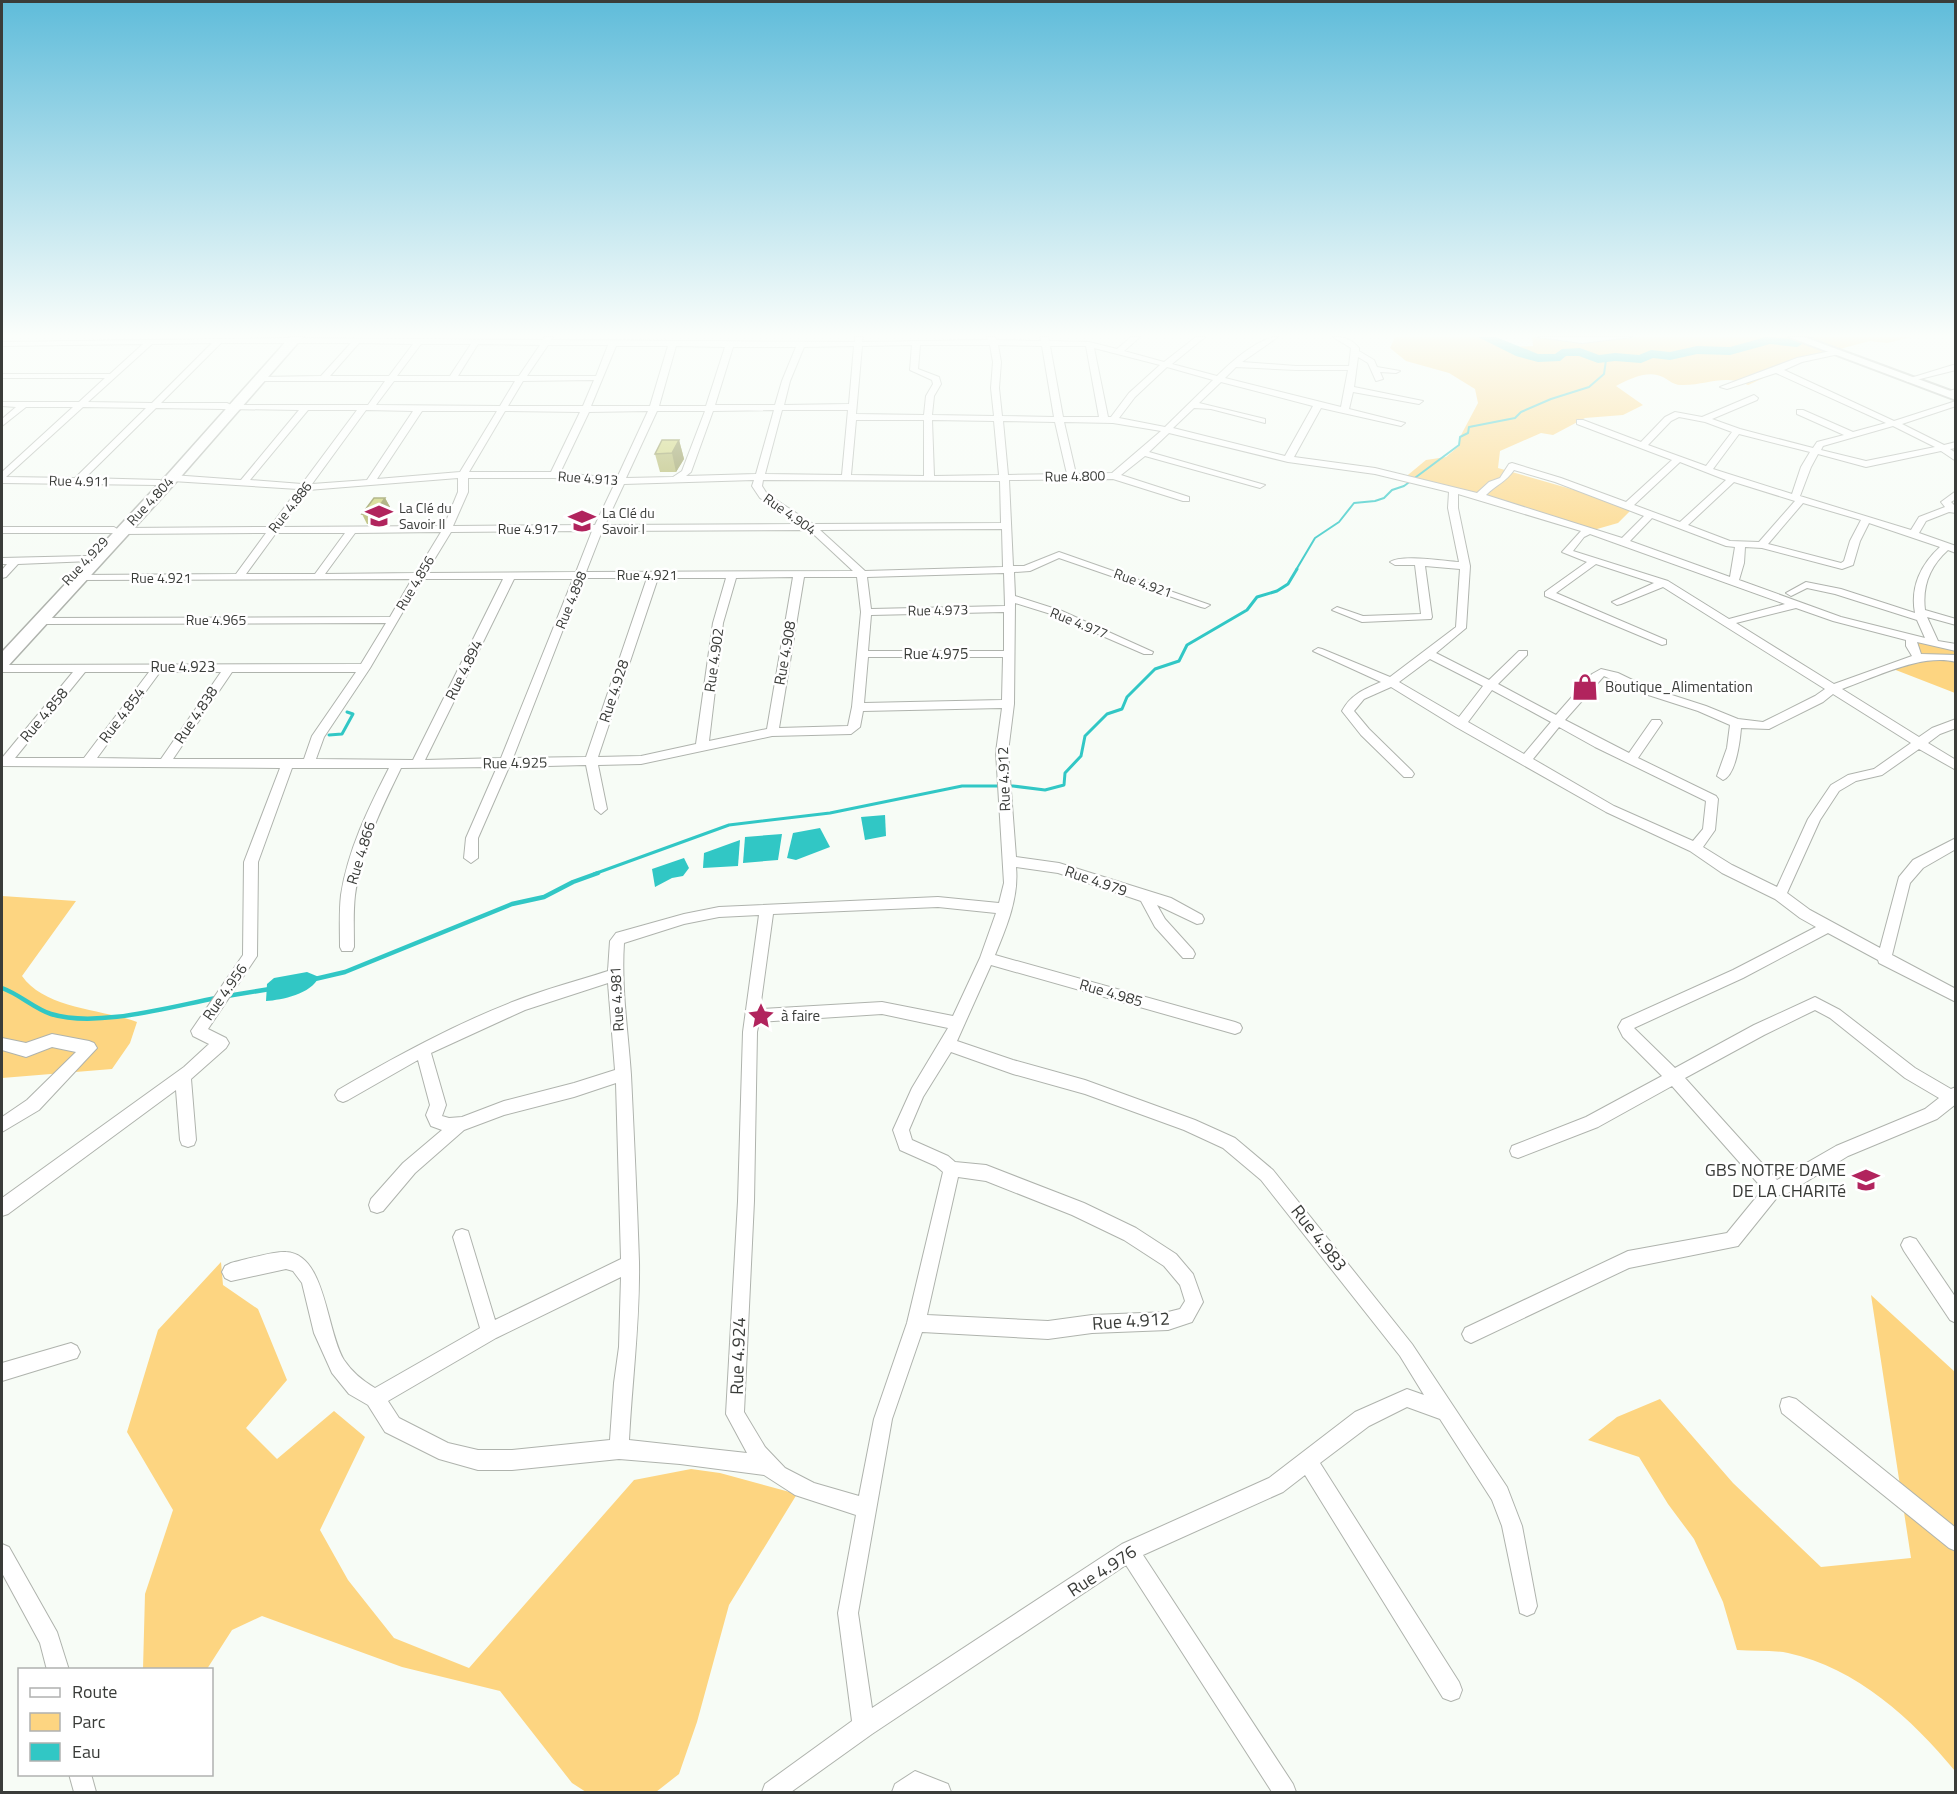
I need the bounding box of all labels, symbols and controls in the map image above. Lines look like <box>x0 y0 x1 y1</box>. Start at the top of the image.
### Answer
street label: Rue 4.800 <box>1045 464 1106 487</box>
street label: Rue 4.913 <box>557 465 619 490</box>
street label: Rue 4.911 <box>49 469 109 492</box>
street label: Rue 4.804 <box>121 471 178 530</box>
street label: Rue 4.886 <box>263 476 317 537</box>
street label: Rue 4.904 <box>759 488 821 540</box>
place label: La Clé du Savoir II <box>399 497 452 534</box>
school or university icon: La Clé du Savoir II <box>364 501 394 531</box>
place label: La Clé du Savoir I <box>602 502 655 539</box>
school or university icon: La Clé du Savoir I <box>567 506 597 536</box>
street label: Rue 4.917 <box>498 518 558 539</box>
street label: Rue 4.929 <box>56 531 113 590</box>
street label: Rue 4.856 <box>390 551 439 614</box>
street label: Rue 4.921 <box>1111 562 1175 603</box>
street label: Rue 4.921 <box>617 564 677 585</box>
street label: Rue 4.921 <box>131 567 191 588</box>
street label: Rue 4.898 <box>549 568 592 632</box>
street label: Rue 4.973 <box>908 598 968 621</box>
street label: Rue 4.977 <box>1047 601 1111 644</box>
street label: Rue 4.965 <box>186 609 246 630</box>
street label: Rue 4.908 <box>768 619 801 687</box>
street label: Rue 4.902 <box>698 626 729 694</box>
street label: Rue 4.894 <box>439 636 488 704</box>
street label: Rue 4.975 <box>904 642 968 665</box>
street label: Rue 4.923 <box>151 655 215 678</box>
street label: Rue 4.928 <box>593 656 634 725</box>
shop icon: Boutique_Alimentation <box>1570 672 1600 702</box>
place label: Boutique_Alimentation <box>1605 675 1753 698</box>
street label: Rue 4.838 <box>168 681 223 748</box>
street label: Rue 4.858 <box>14 682 73 747</box>
street label: Rue 4.854 <box>93 682 150 748</box>
street label: Rue 4.912 <box>991 746 1016 812</box>
street label: Rue 4.925 <box>482 750 548 775</box>
street label: Rue 4.866 <box>340 818 381 887</box>
street label: Rue 4.979 <box>1062 859 1131 902</box>
street label: Rue 4.956 <box>197 959 253 1025</box>
street label: Rue 4.981 <box>603 966 630 1032</box>
street label: Rue 4.985 <box>1077 973 1145 1013</box>
place icon: à faire <box>746 1001 776 1031</box>
place label: à faire <box>781 1004 820 1027</box>
place label: GBS NOTRE DAME DE LA CHARITé <box>1705 1156 1846 1204</box>
school or university icon: GBS NOTRE DAME DE LA CHARITé <box>1851 1165 1881 1195</box>
street label: Rue 4.983 <box>1285 1199 1354 1277</box>
street label: Rue 4.912 <box>1091 1304 1171 1337</box>
street label: Rue 4.924 <box>723 1317 752 1395</box>
street label: Rue 4.976 <box>1062 1538 1142 1603</box>
legend <box>18 1668 213 1776</box>
text: Route <box>72 1678 117 1705</box>
text: Parc <box>72 1708 106 1735</box>
text: Eau <box>72 1738 101 1765</box>

